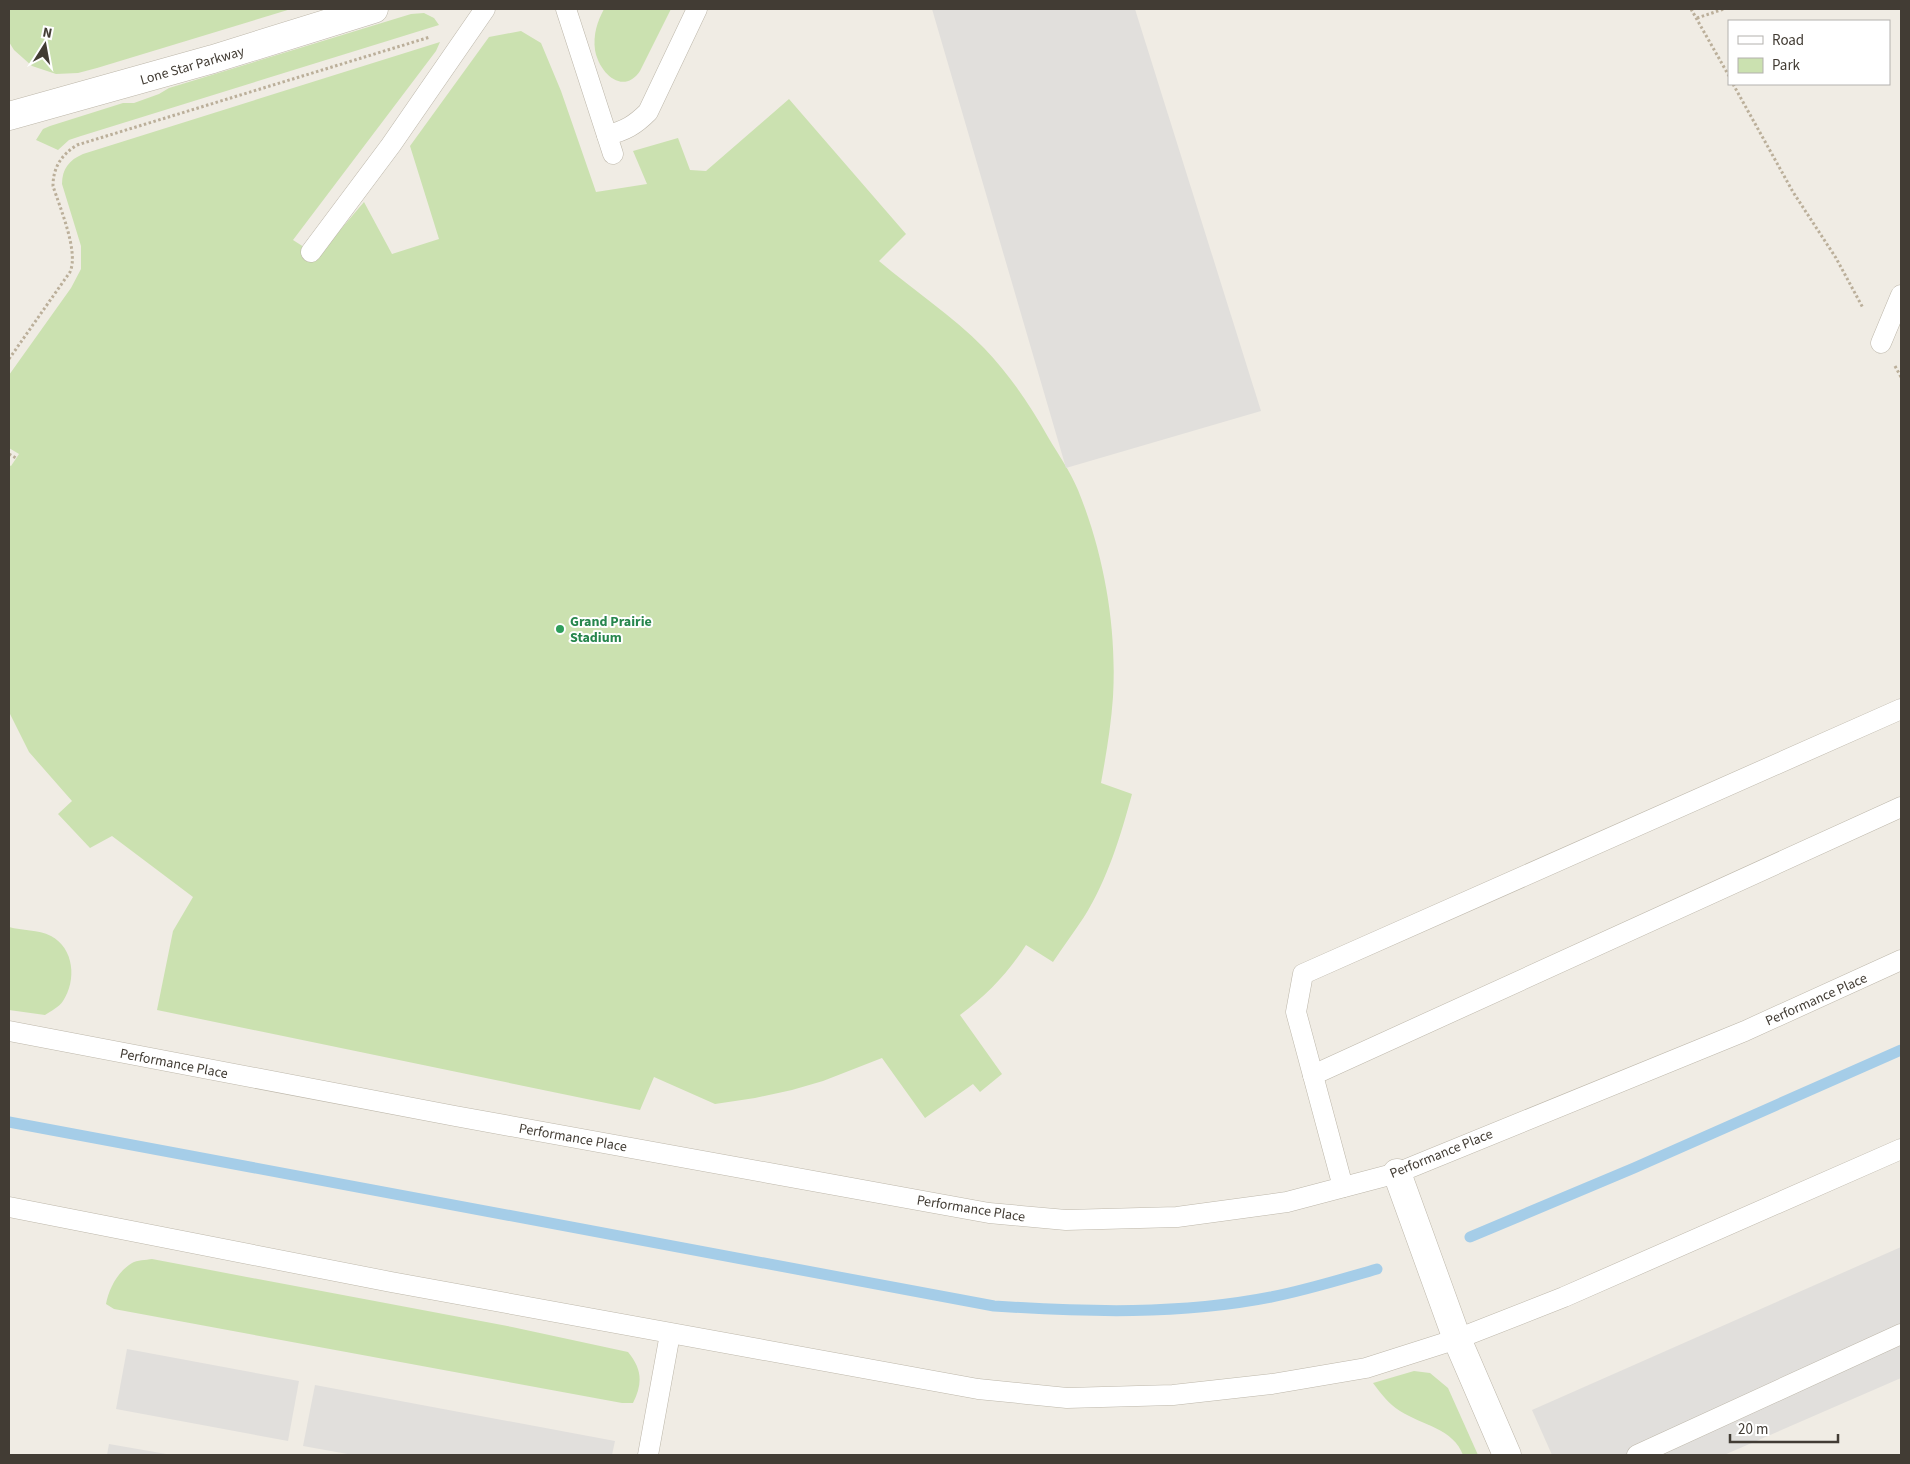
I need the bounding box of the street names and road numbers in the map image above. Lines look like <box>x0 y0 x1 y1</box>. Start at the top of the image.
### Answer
street label: Lone Star Parkway <box>138 41 247 90</box>
street label: Performance Place <box>1762 968 1871 1031</box>
street label: Performance Place <box>118 1044 230 1084</box>
street label: Performance Place <box>517 1119 629 1157</box>
street label: Performance Place <box>1387 1124 1496 1184</box>
street label: Performance Place <box>915 1191 1027 1227</box>

